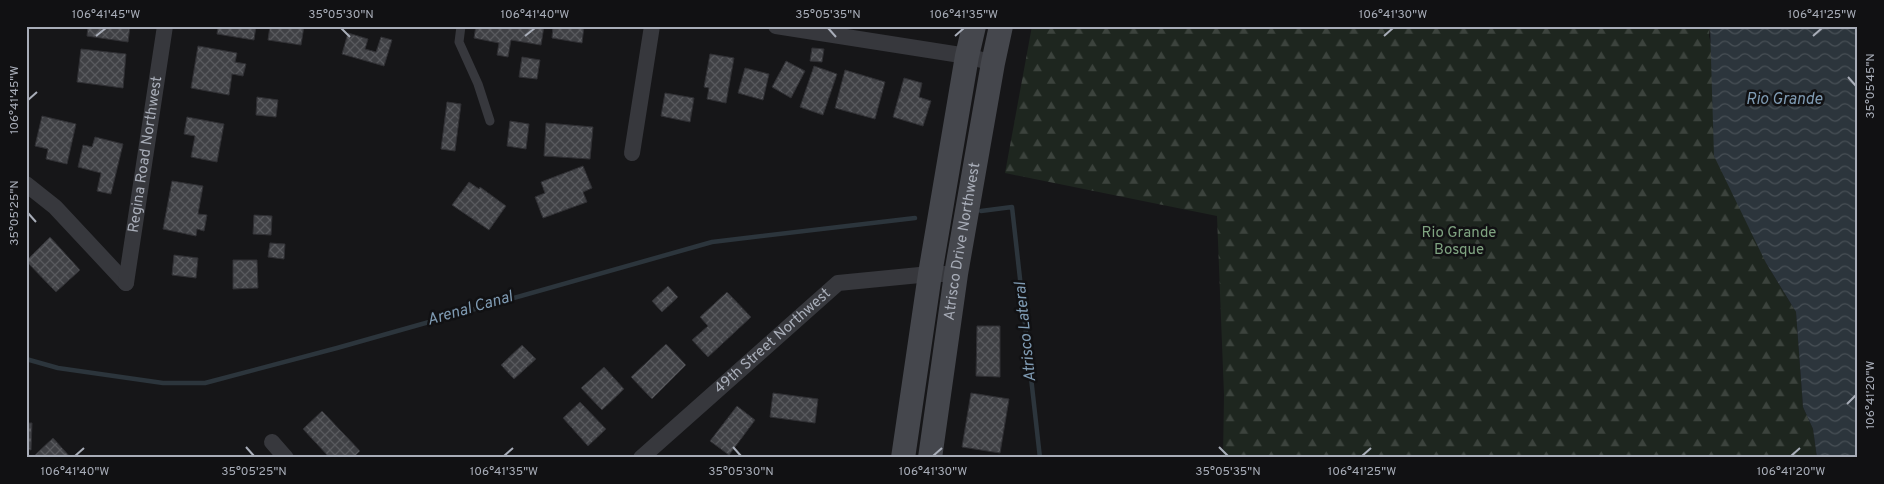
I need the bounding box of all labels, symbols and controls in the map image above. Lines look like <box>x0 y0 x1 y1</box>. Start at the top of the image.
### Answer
text: 106°41'45"W <box>72 7 140 23</box>
text: 35°05'30"N <box>308 7 374 23</box>
text: 106°41'40"W <box>501 7 569 23</box>
text: 35°05'35"N <box>795 7 861 23</box>
text: 106°41'35"W <box>930 7 998 23</box>
text: 106°41'30"W <box>1359 7 1427 23</box>
text: 106°41'25"W <box>1788 7 1856 23</box>
text: 35°05'45"N <box>1863 53 1879 119</box>
text: 106°41'45"W <box>7 66 23 134</box>
street label: Regina Road Northwest <box>124 75 167 234</box>
water label: Rio Grande <box>1746 90 1823 110</box>
street label: Atrisco Drive Northwest <box>940 161 985 322</box>
text: 35°05'25"N <box>7 180 23 246</box>
park label: Rio Grande Bosque <box>1422 224 1496 260</box>
water label: Atrisco Lateral <box>1011 280 1041 383</box>
street label: 49th Street Northwest <box>710 284 835 398</box>
water label: Arenal Canal <box>425 287 516 331</box>
text: 106°41'20"W <box>1863 361 1879 429</box>
text: 106°41'40"W <box>41 464 109 480</box>
text: 35°05'25"N <box>221 464 287 480</box>
text: 106°41'35"W <box>470 464 538 480</box>
text: 35°05'30"N <box>708 464 774 480</box>
text: 106°41'30"W <box>899 464 967 480</box>
text: 35°05'35"N <box>1195 464 1261 480</box>
text: 106°41'25"W <box>1328 464 1396 480</box>
text: 106°41'20"W <box>1757 464 1825 480</box>

